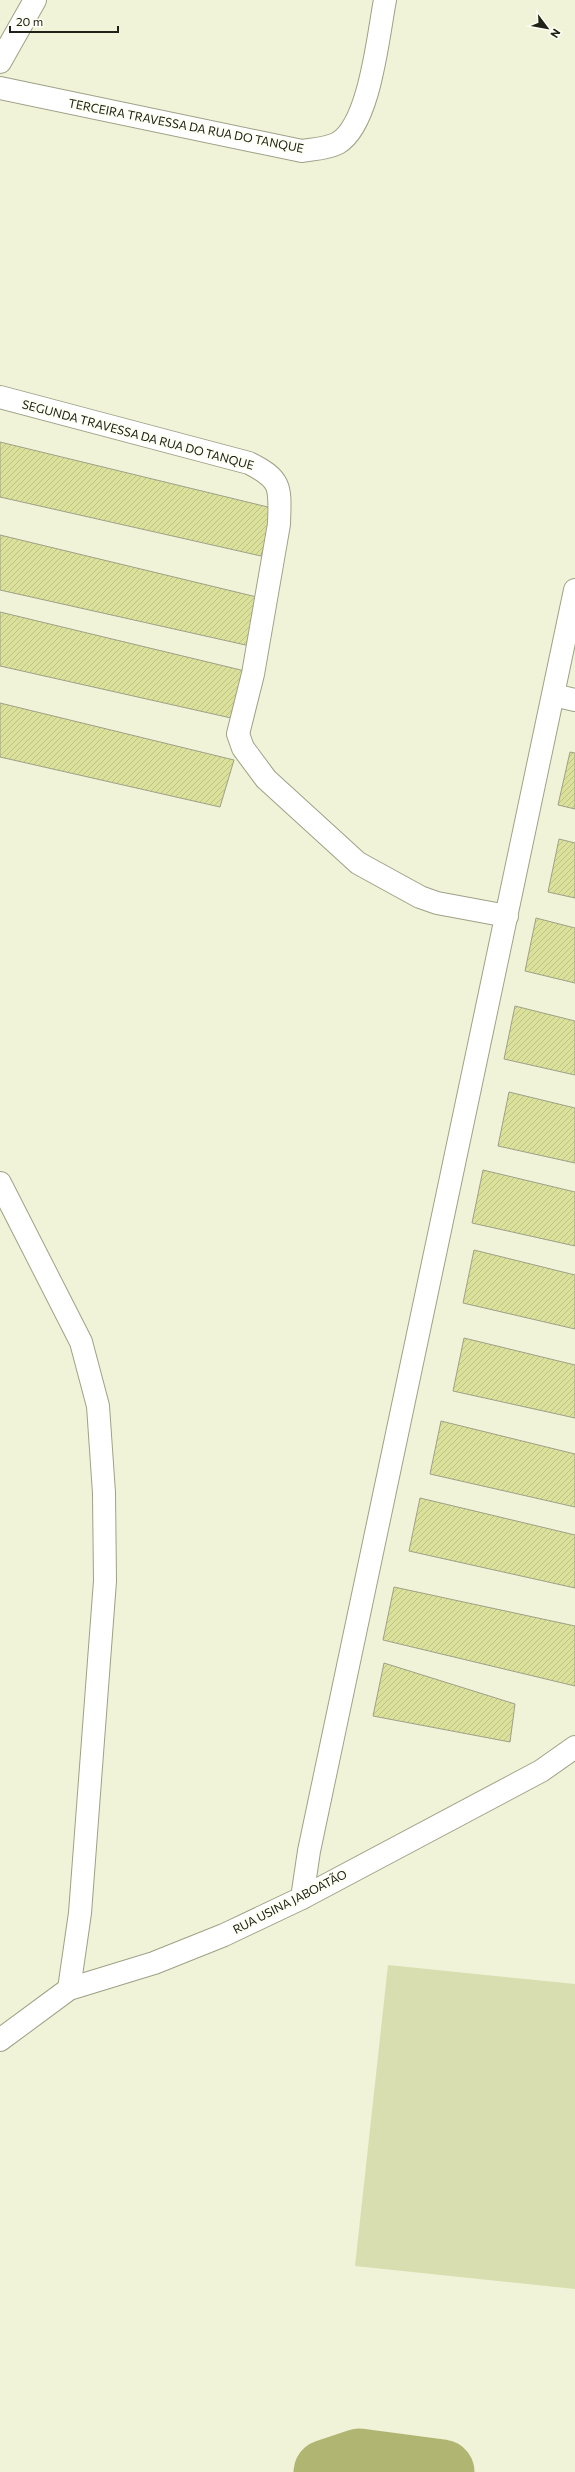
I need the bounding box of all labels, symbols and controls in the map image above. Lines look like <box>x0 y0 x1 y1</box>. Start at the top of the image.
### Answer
scale bar <box>10 8 118 34</box>
north arrow <box>527 8 567 48</box>
text: 20 m <box>16 14 43 28</box>
text: N <box>548 27 564 41</box>
street label: TERCEIRA TRAVESSA DA RUA DO TANQUE <box>67 95 305 155</box>
street label: SEGUNDA TRAVESSA DA RUA DO TANQUE <box>21 396 256 472</box>
street label: RUA USINA JABOATÃO <box>230 1866 350 1937</box>

